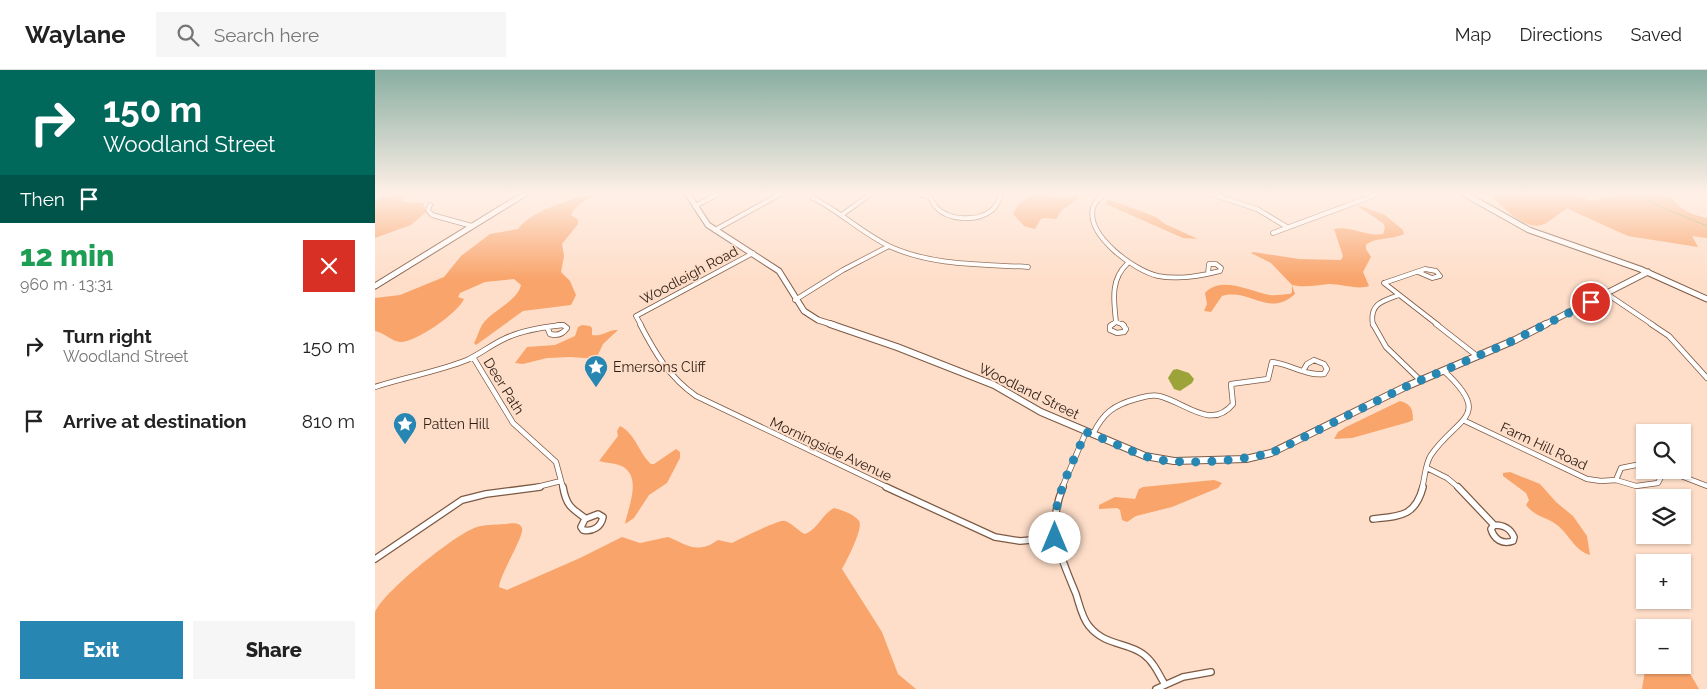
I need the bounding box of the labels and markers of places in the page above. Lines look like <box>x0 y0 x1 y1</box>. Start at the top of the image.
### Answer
pin <box>1570 281 1612 323</box>
place icon: Emersons Cliff <box>583 354 609 388</box>
place label: Emersons Cliff <box>613 359 706 375</box>
place icon: Patten Hill <box>392 411 418 445</box>
place label: Patten Hill <box>423 416 490 432</box>

